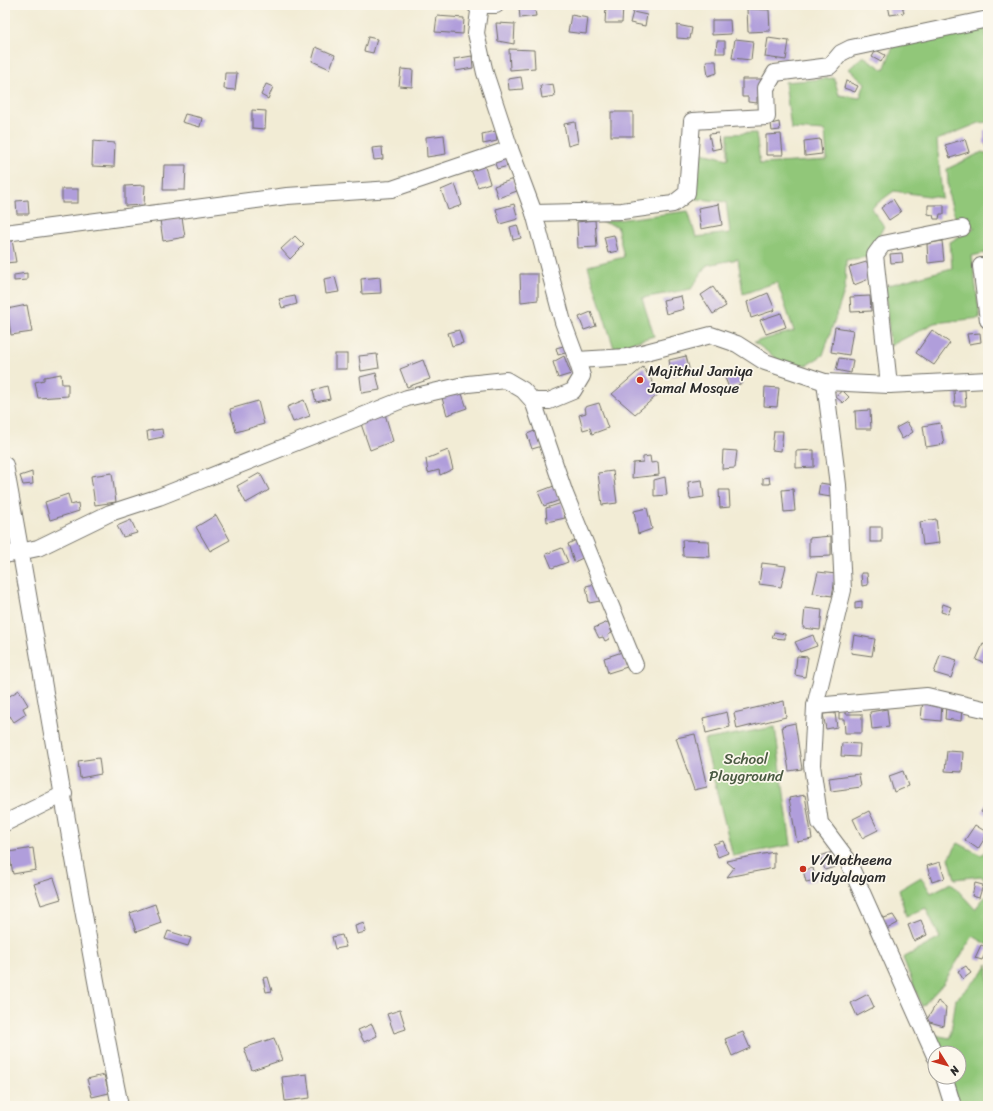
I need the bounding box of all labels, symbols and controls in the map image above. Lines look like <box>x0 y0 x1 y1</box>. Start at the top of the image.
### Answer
place label: Majithul Jamiya Jamal Mosque <box>647 358 753 401</box>
marker: Majithul Jamiya Jamal Mosque <box>635 375 645 385</box>
park label: School Playground <box>709 746 784 789</box>
place label: V/Matheena Vidyalayam <box>811 847 893 890</box>
marker: V/Matheena Vidyalayam <box>798 864 808 874</box>
north arrow <box>927 1045 967 1085</box>
text: N <box>944 1061 965 1080</box>

